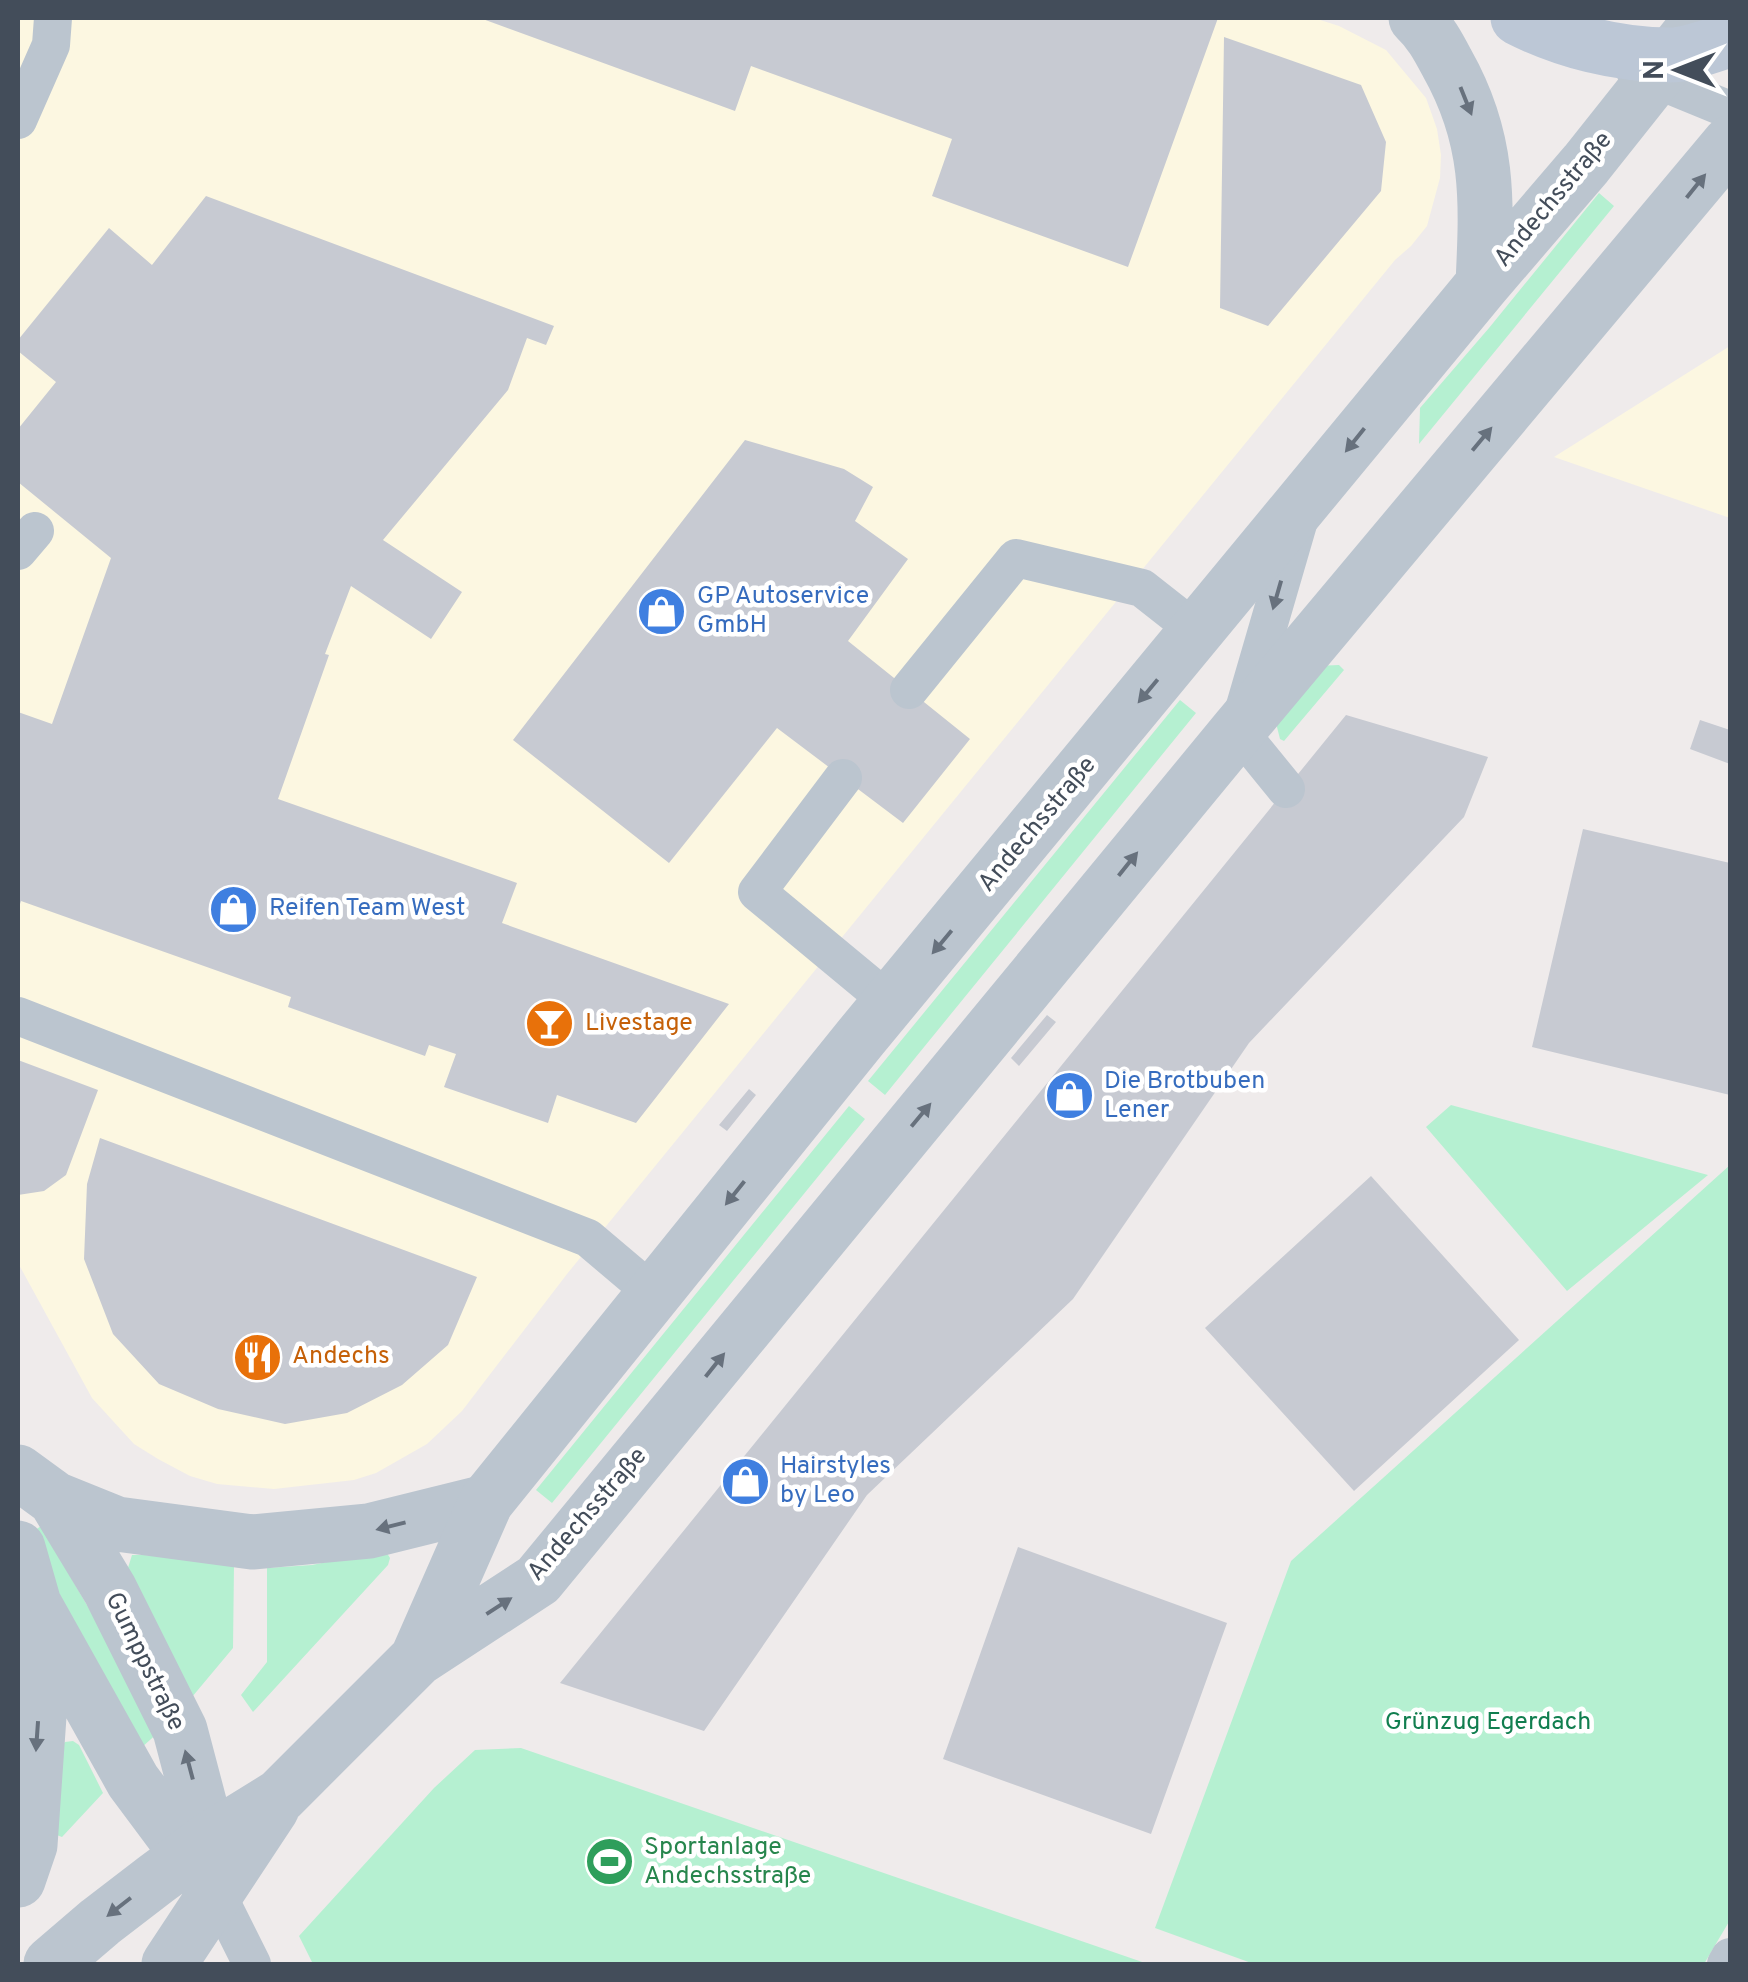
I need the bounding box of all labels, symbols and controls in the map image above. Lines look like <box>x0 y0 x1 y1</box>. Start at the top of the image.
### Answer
north arrow <box>1628 20 1728 120</box>
text: N <box>1638 60 1674 80</box>
one-way arrow <box>1458 86 1474 116</box>
street label: Andechsstraße <box>1488 126 1620 274</box>
one-way arrow <box>1685 173 1706 198</box>
one-way arrow <box>1471 427 1492 452</box>
one-way arrow <box>1345 428 1366 453</box>
one-way arrow <box>1269 580 1284 611</box>
place label: GP Autoservice GmbH <box>697 581 869 642</box>
shop icon: GP Autoservice GmbH <box>636 585 688 637</box>
one-way arrow <box>1138 679 1160 704</box>
street label: Andechsstraße <box>972 751 1104 899</box>
one-way arrow <box>1117 851 1138 876</box>
shop icon: Reifen Team West <box>208 883 260 935</box>
place label: Reifen Team West <box>269 893 465 925</box>
one-way arrow <box>931 930 953 955</box>
bar icon: Livestage <box>524 998 576 1050</box>
place label: Livestage <box>585 1008 693 1040</box>
place label: Die Brotbuben Lener <box>1104 1066 1265 1127</box>
shop icon: Die Brotbuben Lener <box>1043 1070 1095 1122</box>
one-way arrow <box>910 1102 932 1127</box>
one-way arrow <box>725 1180 746 1205</box>
restaurant icon: Andechs <box>231 1331 283 1383</box>
place label: Andechs <box>292 1341 390 1373</box>
one-way arrow <box>704 1353 725 1378</box>
street label: Andechsstraße <box>521 1441 655 1589</box>
place label: Hairstyles by Leo <box>780 1451 891 1512</box>
shop icon: Hairstyles by Leo <box>719 1455 771 1507</box>
one-way arrow <box>375 1519 406 1534</box>
street label: Gumppstraße <box>97 1587 191 1737</box>
one-way arrow <box>485 1597 512 1615</box>
park label: Grünzug Egerdach <box>1385 1707 1591 1739</box>
one-way arrow <box>29 1720 45 1752</box>
one-way arrow <box>181 1749 197 1780</box>
place label: Sportanlage Andechsstraße <box>644 1832 811 1893</box>
sports icon: Sportanlage Andechsstraße <box>583 1836 635 1888</box>
one-way arrow <box>106 1897 132 1918</box>

